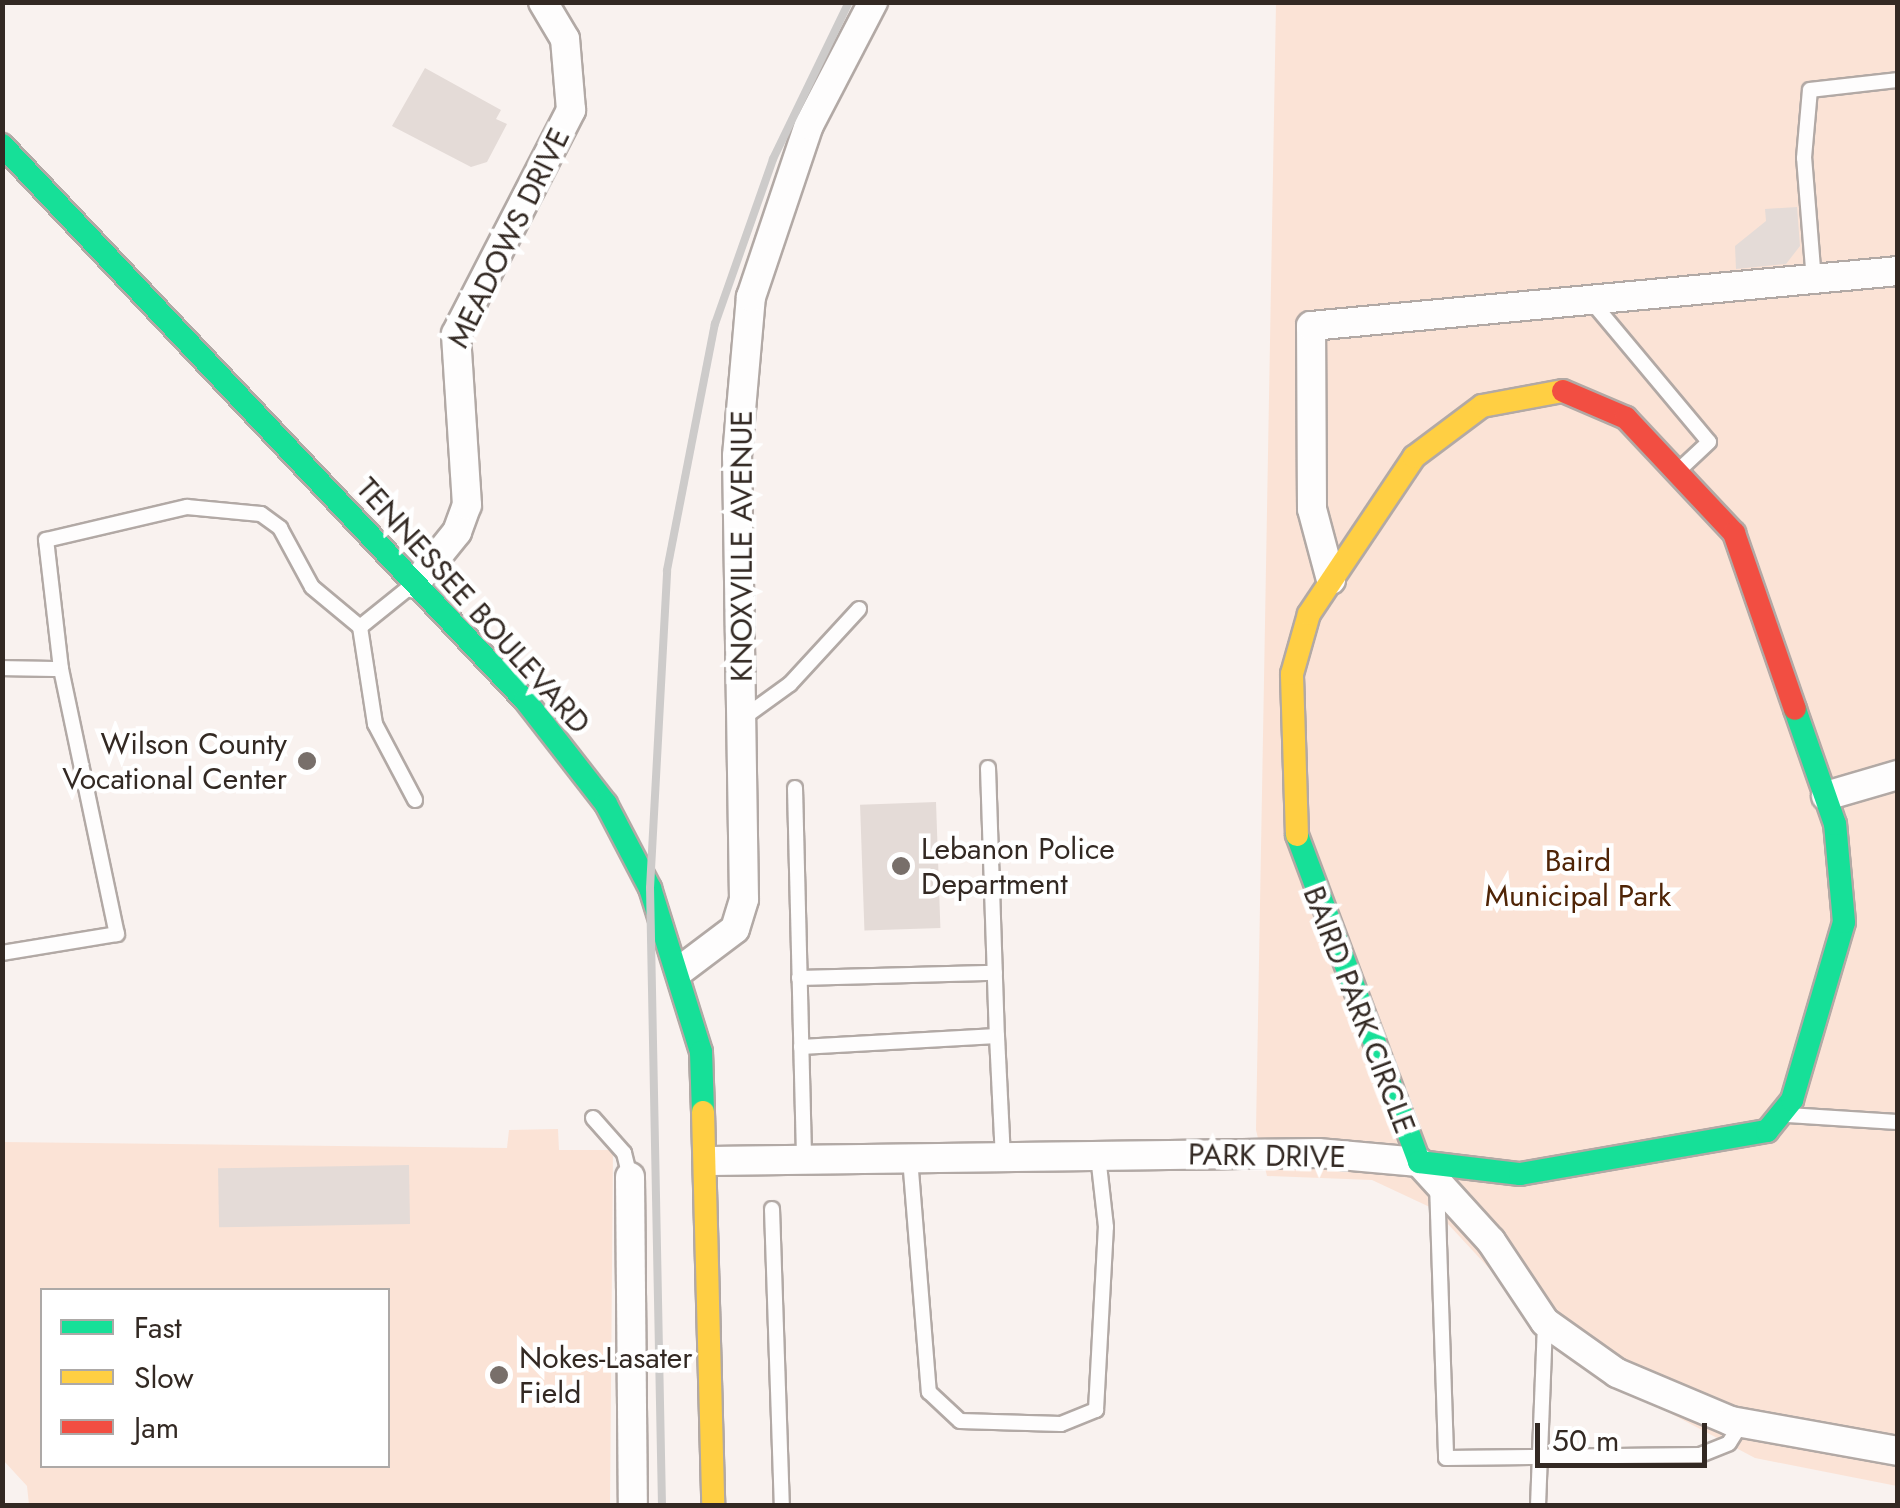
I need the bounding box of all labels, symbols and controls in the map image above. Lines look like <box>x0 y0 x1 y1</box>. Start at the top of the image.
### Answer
street label: MEADOWS DRIVE <box>440 122 578 354</box>
street label: KNOXVILLE AVENUE <box>724 410 760 682</box>
street label: TENNESSEE BOULEVARD <box>349 471 597 741</box>
place label: Wilson County Vocational Center <box>62 726 287 796</box>
marker: Wilson County Vocational Center <box>296 750 318 772</box>
place label: Lebanon Police Department <box>921 831 1115 902</box>
park label: Baird Municipal Park <box>1485 843 1671 914</box>
marker: Lebanon Police Department <box>890 855 912 877</box>
street label: BAIRD PARK CIRCLE <box>1295 881 1423 1139</box>
street label: PARK DRIVE <box>1188 1137 1346 1175</box>
legend <box>40 1288 390 1468</box>
text: Fast <box>134 1306 182 1349</box>
place label: Nokes-Lasater Field <box>519 1340 693 1410</box>
text: Slow <box>134 1356 194 1399</box>
marker: Nokes-Lasater Field <box>488 1364 510 1386</box>
scale bar <box>1540 1403 1712 1465</box>
text: Jam <box>134 1406 179 1449</box>
text: 50 m <box>1552 1419 1619 1462</box>

